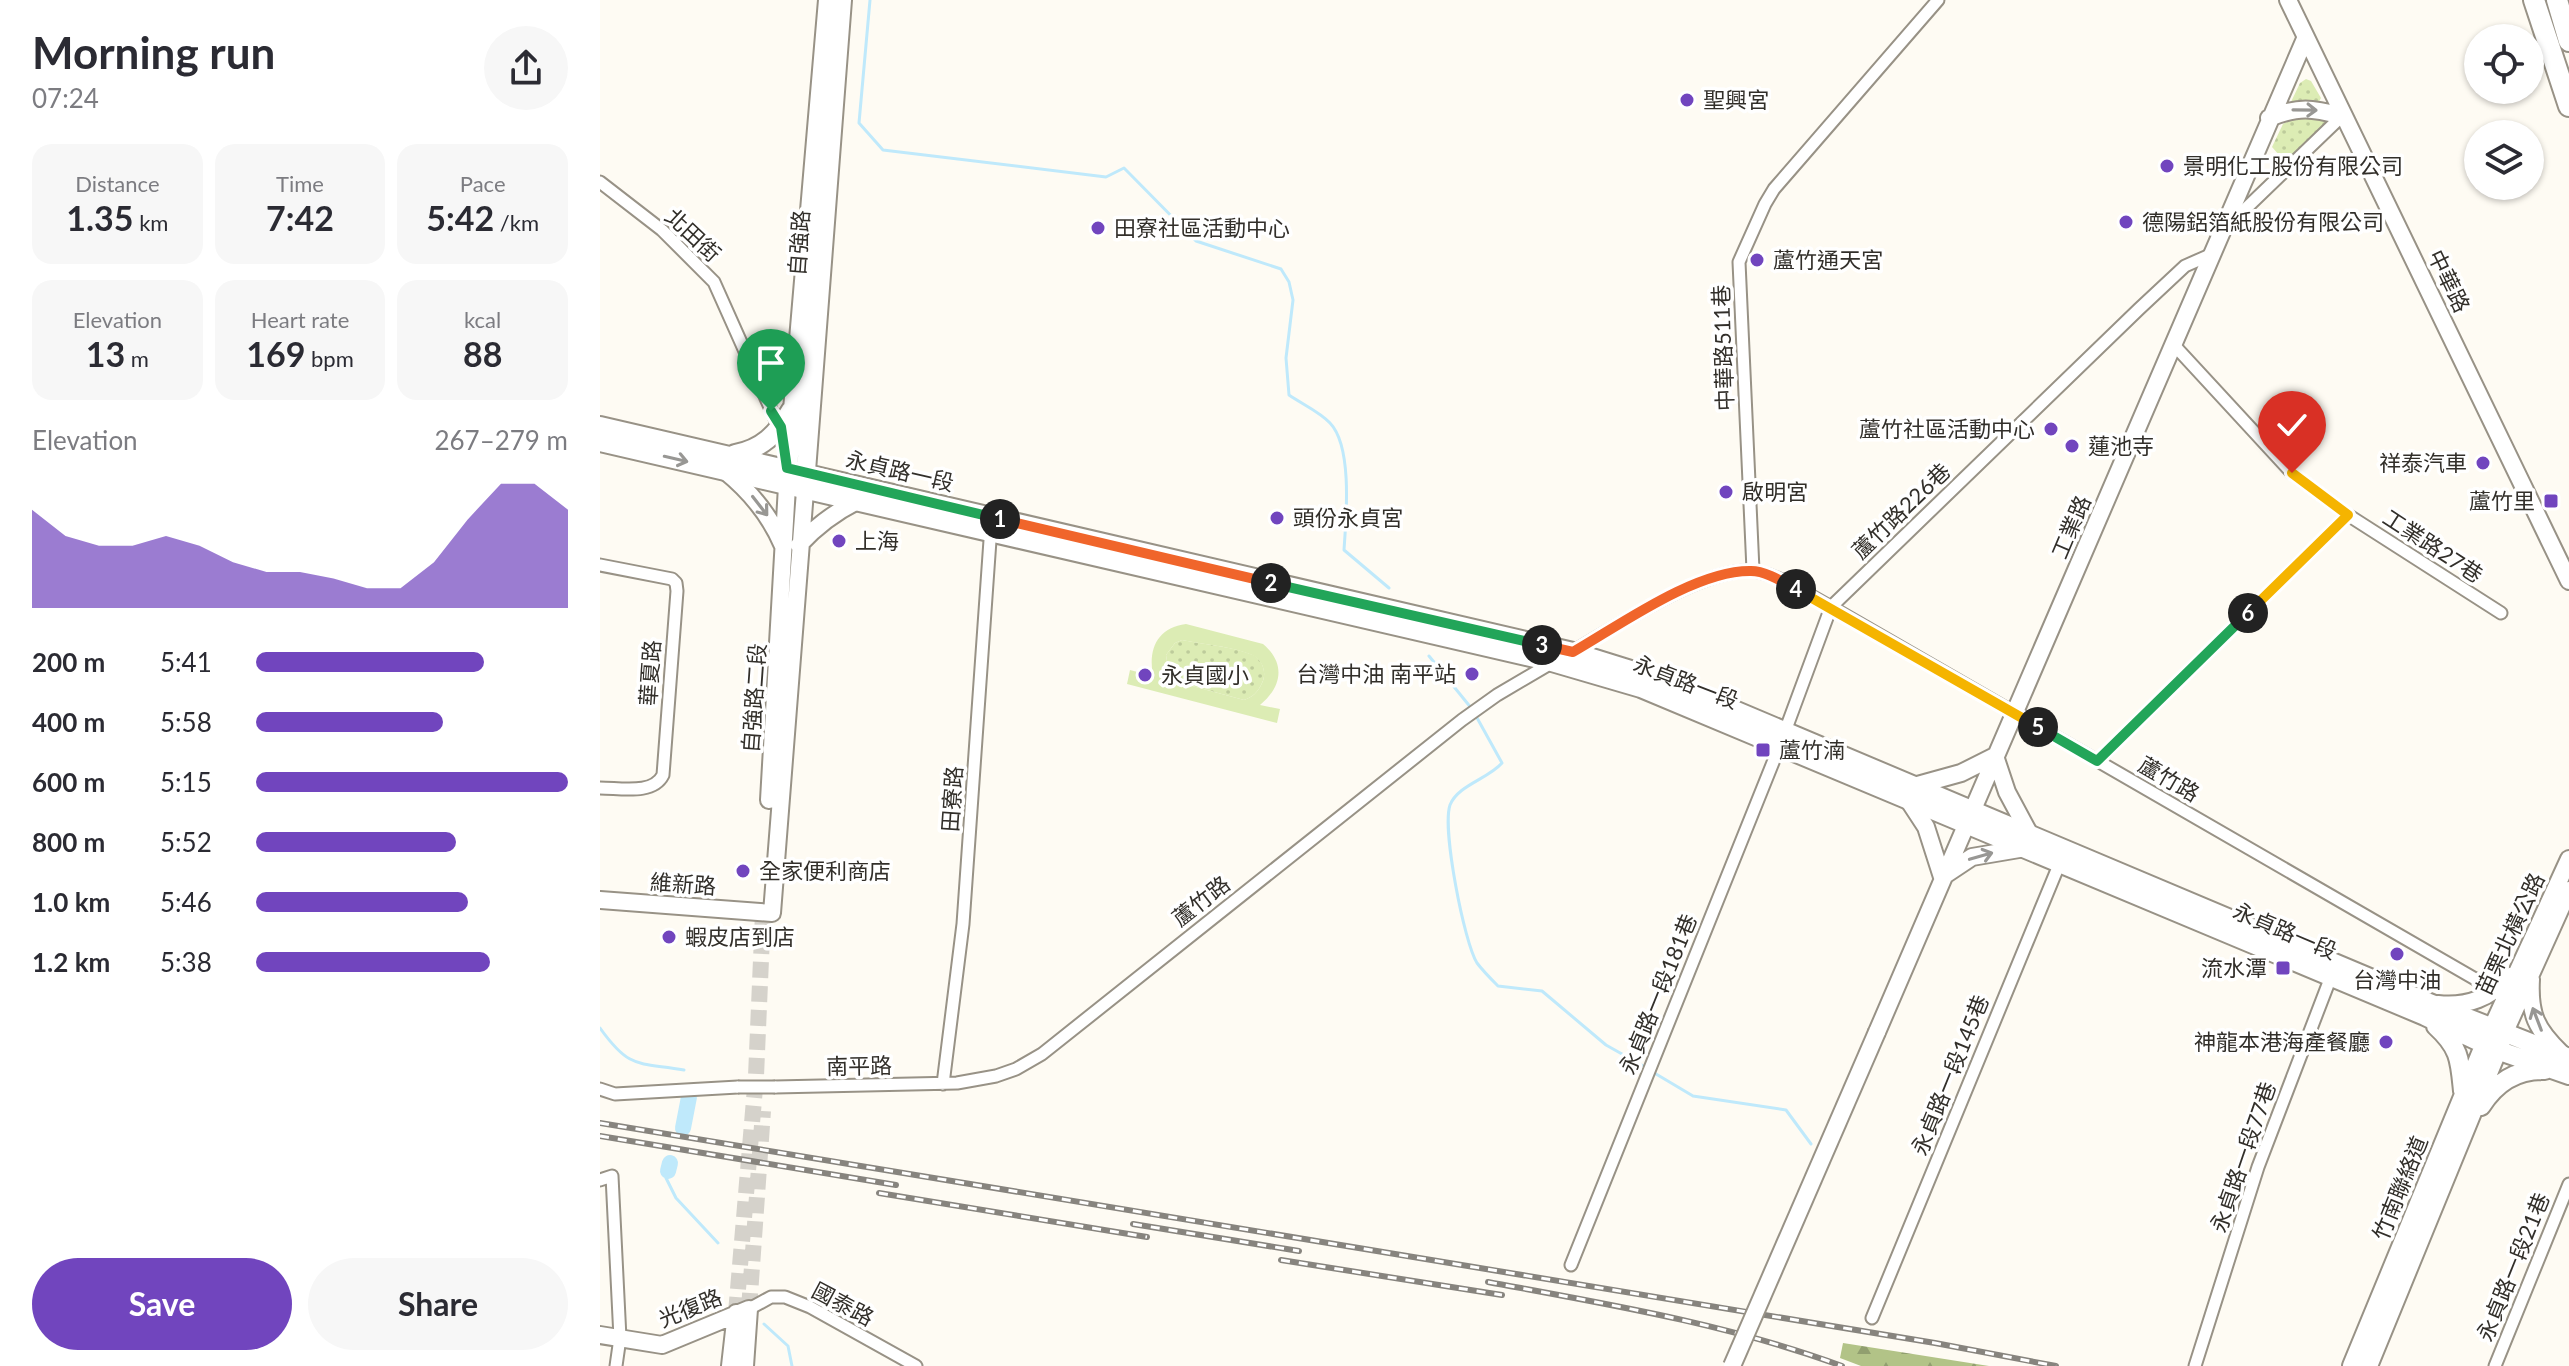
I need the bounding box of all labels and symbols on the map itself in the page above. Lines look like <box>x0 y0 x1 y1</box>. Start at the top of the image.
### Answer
place label: 聖興宮 <box>1703 86 1769 113</box>
marker: 聖興宮 <box>1678 91 1696 109</box>
one-way arrow <box>2291 102 2318 117</box>
place label: 景明化工股份有限公司 <box>2183 152 2403 179</box>
marker: 景明化工股份有限公司 <box>2158 157 2176 175</box>
street label: 北田街 <box>660 202 727 267</box>
place label: 德陽鋁箔紙股份有限公司 <box>2142 208 2384 235</box>
street label: 自強路 <box>783 209 814 277</box>
marker: 德陽鋁箔紙股份有限公司 <box>2117 213 2135 231</box>
place label: 田寮社區活動中心 <box>1114 214 1290 241</box>
marker: 田寮社區活動中心 <box>1089 219 1107 237</box>
street label: 中華路 <box>2423 245 2476 316</box>
place label: 蘆竹通天宮 <box>1773 246 1883 273</box>
marker: 蘆竹通天宮 <box>1748 251 1766 269</box>
street label: 中華路511巷 <box>1707 284 1738 412</box>
pin <box>737 329 805 411</box>
pin <box>2258 391 2326 473</box>
place label: 蘆竹社區活動中心 <box>1859 415 2035 442</box>
marker: 蘆竹社區活動中心 <box>2042 420 2060 438</box>
place label: 蓮池寺 <box>2088 432 2154 459</box>
marker: 蓮池寺 <box>2063 437 2081 455</box>
street label: 永貞路一段 <box>843 445 957 496</box>
place label: 祥泰汽車 <box>2379 449 2467 476</box>
one-way arrow <box>663 452 688 467</box>
marker: 祥泰汽車 <box>2474 454 2492 472</box>
street label: 蘆竹路226巷 <box>1846 457 1955 564</box>
place label: 啟明宮 <box>1742 478 1808 505</box>
marker: 啟明宮 <box>1717 483 1735 501</box>
place label: 蘆竹里 <box>2469 487 2535 514</box>
street label: 工業路 <box>2045 491 2096 562</box>
marker: 蘆竹里 <box>2542 492 2560 510</box>
one-way arrow <box>752 495 769 516</box>
pin: 1 <box>980 499 1020 539</box>
street label: 工業路27巷 <box>2378 503 2488 588</box>
place label: 頭份永貞宮 <box>1293 504 1403 531</box>
marker: 頭份永貞宮 <box>1268 509 1286 527</box>
place label: 上海 <box>855 527 899 554</box>
marker: 上海 <box>830 532 848 550</box>
pin: 2 <box>1251 563 1291 603</box>
pin: 4 <box>1776 569 1816 609</box>
pin: 6 <box>2228 593 2268 633</box>
pin: 3 <box>1522 625 1562 665</box>
street label: 華夏路 <box>634 639 665 707</box>
street label: 自強路二段 <box>736 642 771 754</box>
street label: 永貞路一段 <box>1630 649 1742 714</box>
place label: 台灣中油 南平站 <box>1296 660 1456 687</box>
place label: 永貞國小 <box>1161 661 1249 688</box>
marker: 台灣中油 南平站 <box>1463 665 1481 683</box>
marker: 永貞國小 <box>1136 666 1154 684</box>
pin: 5 <box>2018 707 2058 747</box>
place label: 蘆竹湳 <box>1779 736 1845 763</box>
marker: 蘆竹湳 <box>1754 741 1772 759</box>
street label: 蘆竹路 <box>2134 750 2205 807</box>
street label: 田寮路 <box>936 765 967 833</box>
one-way arrow <box>1968 847 1993 862</box>
place label: 全家便利商店 <box>759 857 891 884</box>
marker: 全家便利商店 <box>734 862 752 880</box>
street label: 維新路 <box>649 868 717 899</box>
street label: 苗栗北橫公路 <box>2469 868 2550 999</box>
street label: 蘆竹路 <box>1166 870 1235 932</box>
street label: 永貞路一段 <box>2229 897 2341 964</box>
street label: 永貞路一段181巷 <box>1613 910 1702 1078</box>
place label: 蝦皮店到店 <box>685 923 795 950</box>
marker: 蝦皮店到店 <box>660 928 678 946</box>
marker: 台灣中油 <box>2388 945 2406 963</box>
place label: 流水潭 <box>2201 954 2267 981</box>
marker: 流水潭 <box>2274 959 2292 977</box>
place label: 台灣中油 <box>2353 966 2441 993</box>
street label: 永貞路一段145巷 <box>1905 991 1994 1159</box>
one-way arrow <box>2529 1008 2543 1032</box>
place label: 神龍本港海產餐廳 <box>2194 1028 2370 1055</box>
marker: 神龍本港海產餐廳 <box>2377 1033 2395 1051</box>
street label: 南平路 <box>826 1051 892 1080</box>
street label: 永貞路一段77巷 <box>2204 1078 2281 1236</box>
street label: 竹南聯絡道 <box>2366 1132 2433 1244</box>
street label: 永貞路一段21巷 <box>2471 1189 2555 1345</box>
street label: 國泰路 <box>808 1276 879 1331</box>
street label: 光復路 <box>654 1283 725 1332</box>

